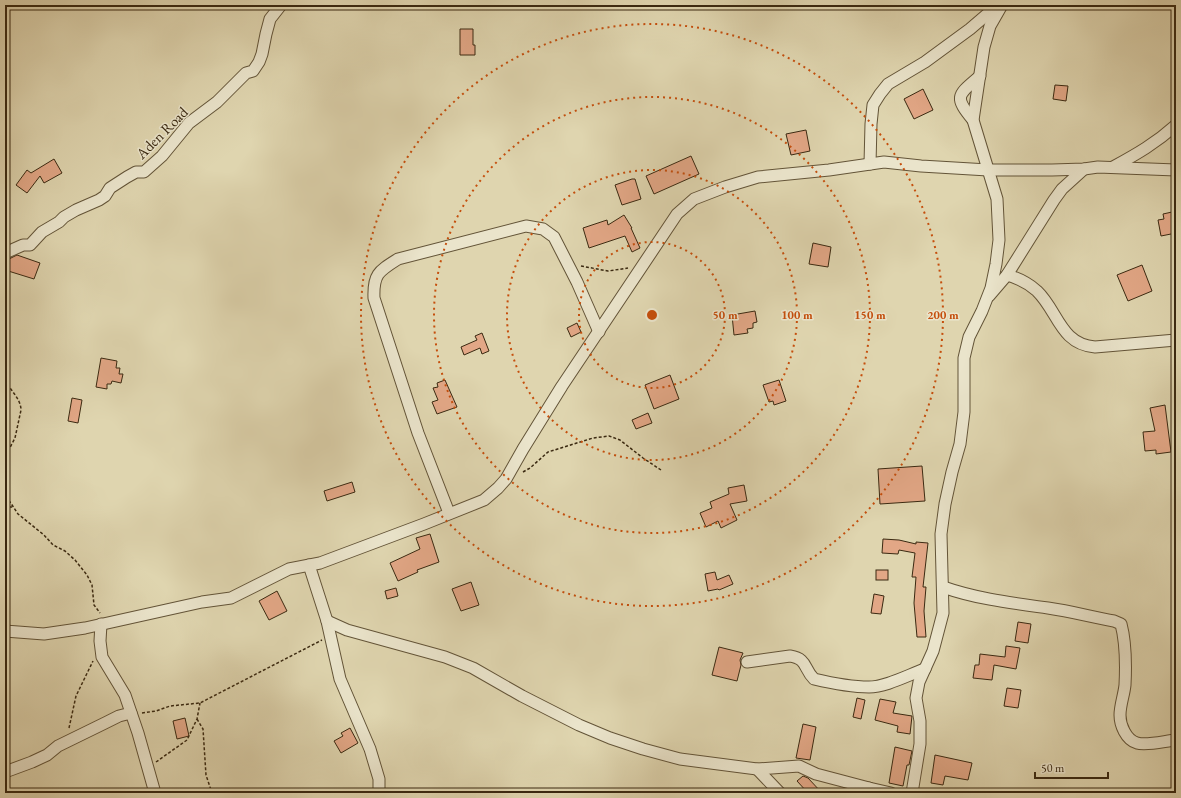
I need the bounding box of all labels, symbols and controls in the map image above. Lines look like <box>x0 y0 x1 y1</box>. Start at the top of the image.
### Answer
street label: Aden Road <box>131 102 192 163</box>
text: 50 m <box>712 307 738 323</box>
text: 100 m <box>781 307 813 323</box>
text: 150 m <box>854 307 886 323</box>
text: 200 m <box>927 307 959 323</box>
centre of rings <box>645 308 659 322</box>
scale bar <box>1035 754 1108 780</box>
text: 50 m <box>1041 760 1065 776</box>

